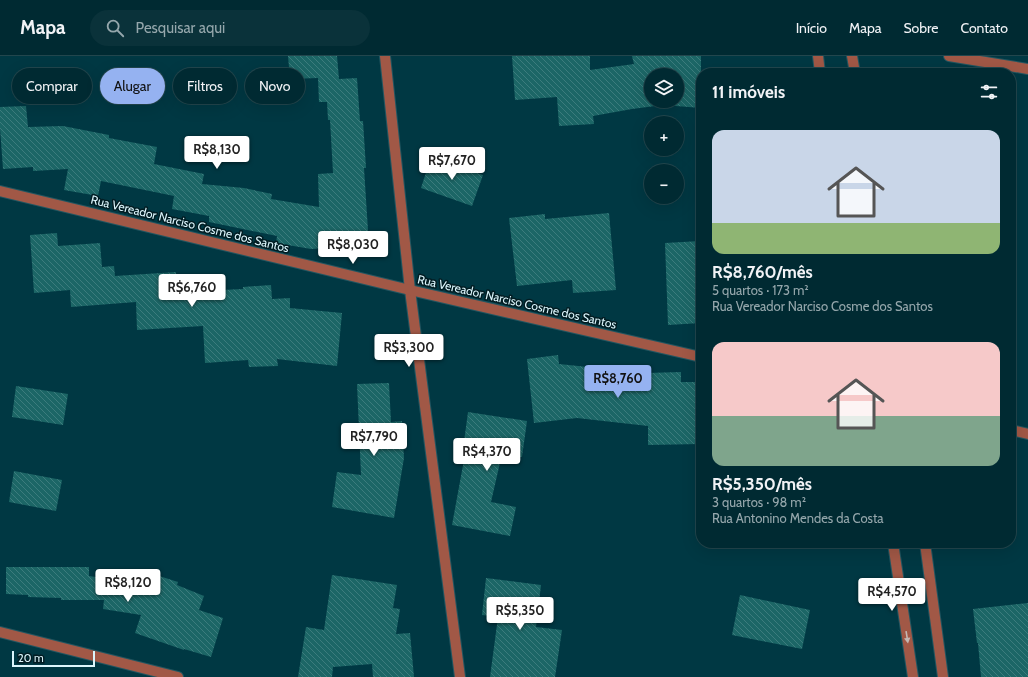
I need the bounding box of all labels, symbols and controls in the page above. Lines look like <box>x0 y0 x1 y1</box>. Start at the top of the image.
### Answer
search box <box>90 10 370 46</box>
text: Mapa <box>20 16 66 39</box>
icon: search <box>104 17 126 39</box>
text: Pesquisar aqui <box>136 19 225 37</box>
text: Início <box>796 19 827 37</box>
text: Mapa <box>849 19 881 37</box>
text: Sobre <box>903 19 938 37</box>
text: Contato <box>960 19 1008 37</box>
chip: Comprar <box>12 68 92 104</box>
chip: Alugar <box>100 68 165 104</box>
chip: Filtros <box>173 68 237 104</box>
chip: Novo <box>245 68 305 104</box>
map controls <box>644 68 684 204</box>
button: layers <box>644 68 684 108</box>
icon: filters <box>978 81 1000 103</box>
text: 11 imóveis <box>712 82 785 102</box>
button: + <box>644 116 684 156</box>
pin: R$8,130 <box>180 136 254 170</box>
text: R$8,130 <box>193 141 241 157</box>
pin: R$7,670 <box>415 147 489 181</box>
text: R$7,670 <box>428 152 476 168</box>
icon: home <box>820 156 892 228</box>
button: − <box>644 164 684 204</box>
street label: Rua Vereador Narciso Cosme dos Santos <box>89 192 291 255</box>
pin: R$8,030 <box>316 231 390 265</box>
text: R$8,030 <box>327 236 379 252</box>
text: R$8,760/mês <box>712 262 813 282</box>
street label: Rua Vereador Narciso Cosme dos Santos <box>416 271 618 332</box>
pin: R$6,760 <box>155 274 229 308</box>
text: R$6,760 <box>168 279 216 295</box>
text: 5 quartos · 173 m² <box>712 282 809 298</box>
text: Rua Vereador Narciso Cosme dos Santos <box>712 298 933 314</box>
pin: R$3,300 <box>372 334 446 368</box>
text: R$3,300 <box>383 339 435 355</box>
pin: R$8,760 <box>581 365 655 399</box>
icon: home <box>820 368 892 440</box>
text: R$8,760 <box>593 370 643 386</box>
pin: R$7,790 <box>337 423 411 457</box>
text: R$7,790 <box>350 428 398 444</box>
pin: R$4,370 <box>450 438 524 472</box>
text: R$4,370 <box>462 443 512 459</box>
text: R$5,350/mês <box>712 474 812 494</box>
text: 3 quartos · 98 m² <box>712 494 806 510</box>
text: Rua Antonino Mendes da Costa <box>712 510 884 526</box>
pin: R$8,120 <box>91 569 165 603</box>
text: R$8,120 <box>104 574 152 590</box>
pin: R$4,570 <box>855 578 929 612</box>
text: R$4,570 <box>867 583 917 599</box>
pin: R$5,350 <box>483 597 557 631</box>
text: R$5,350 <box>496 602 544 618</box>
one-way arrow <box>904 631 910 643</box>
scale bar <box>12 649 95 668</box>
text: 20 m <box>18 651 44 665</box>

